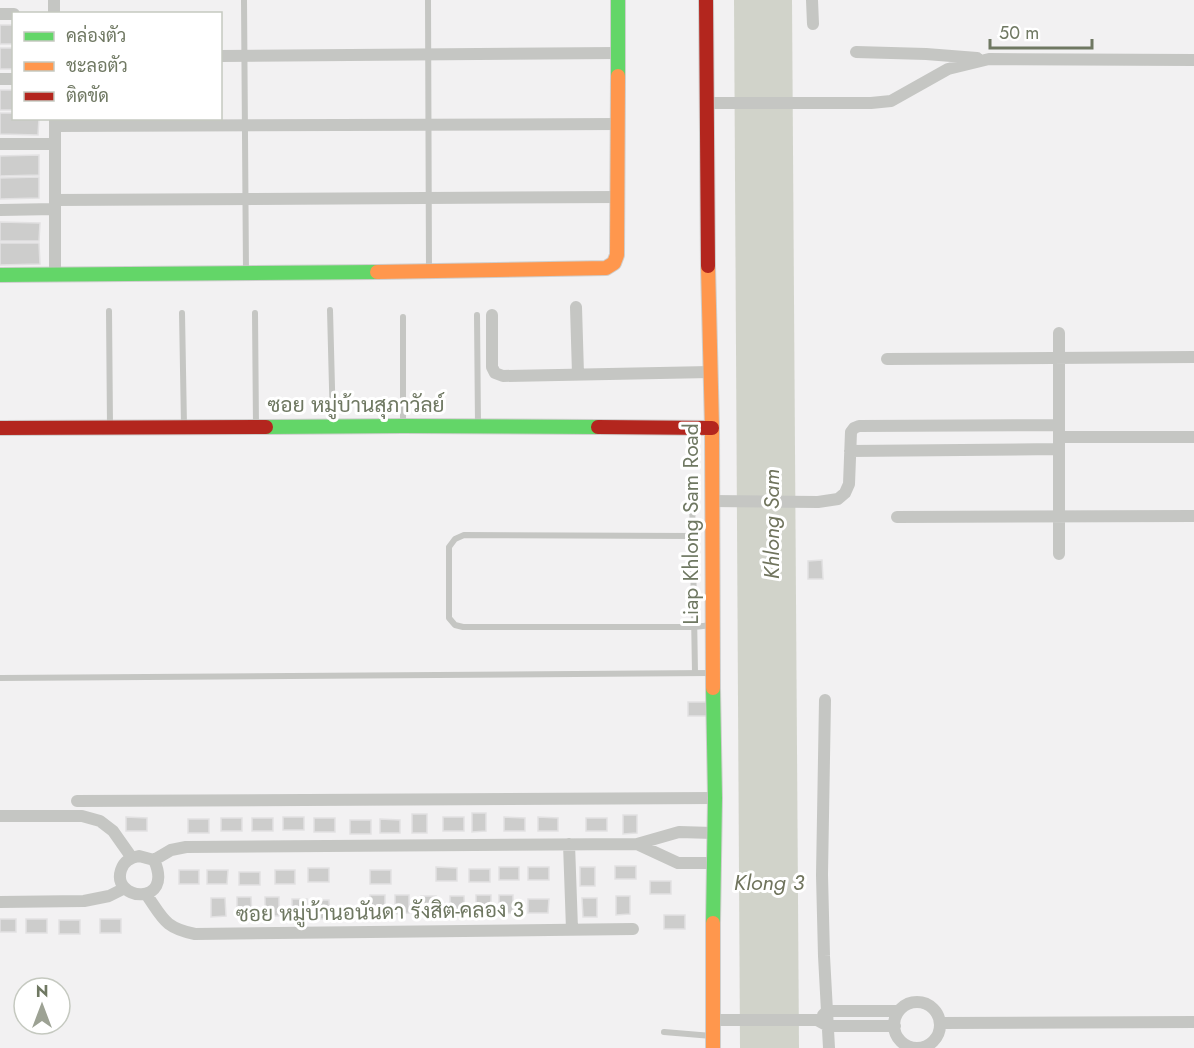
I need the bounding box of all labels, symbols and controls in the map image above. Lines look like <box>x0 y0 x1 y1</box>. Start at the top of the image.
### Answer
legend <box>12 12 222 120</box>
scale bar <box>990 12 1092 50</box>
text: 50 m <box>999 20 1039 46</box>
text: คล่องตัว <box>66 23 126 49</box>
text: ชะลอตัว <box>66 53 128 79</box>
text: ติดขัด <box>66 83 109 109</box>
street label: ซอย หมู่บ้านสุภาวัลย์ <box>267 390 445 420</box>
street label: Liap Khlong Sam Road <box>676 423 706 625</box>
water label: Khlong Sam <box>755 469 787 579</box>
water label: Klong 3 <box>734 866 804 898</box>
street label: ซอย หมู่บ้านอนันดา รังสิต-คลอง 3 <box>236 894 524 930</box>
north arrow <box>12 976 72 1036</box>
text: N <box>36 980 48 1003</box>

